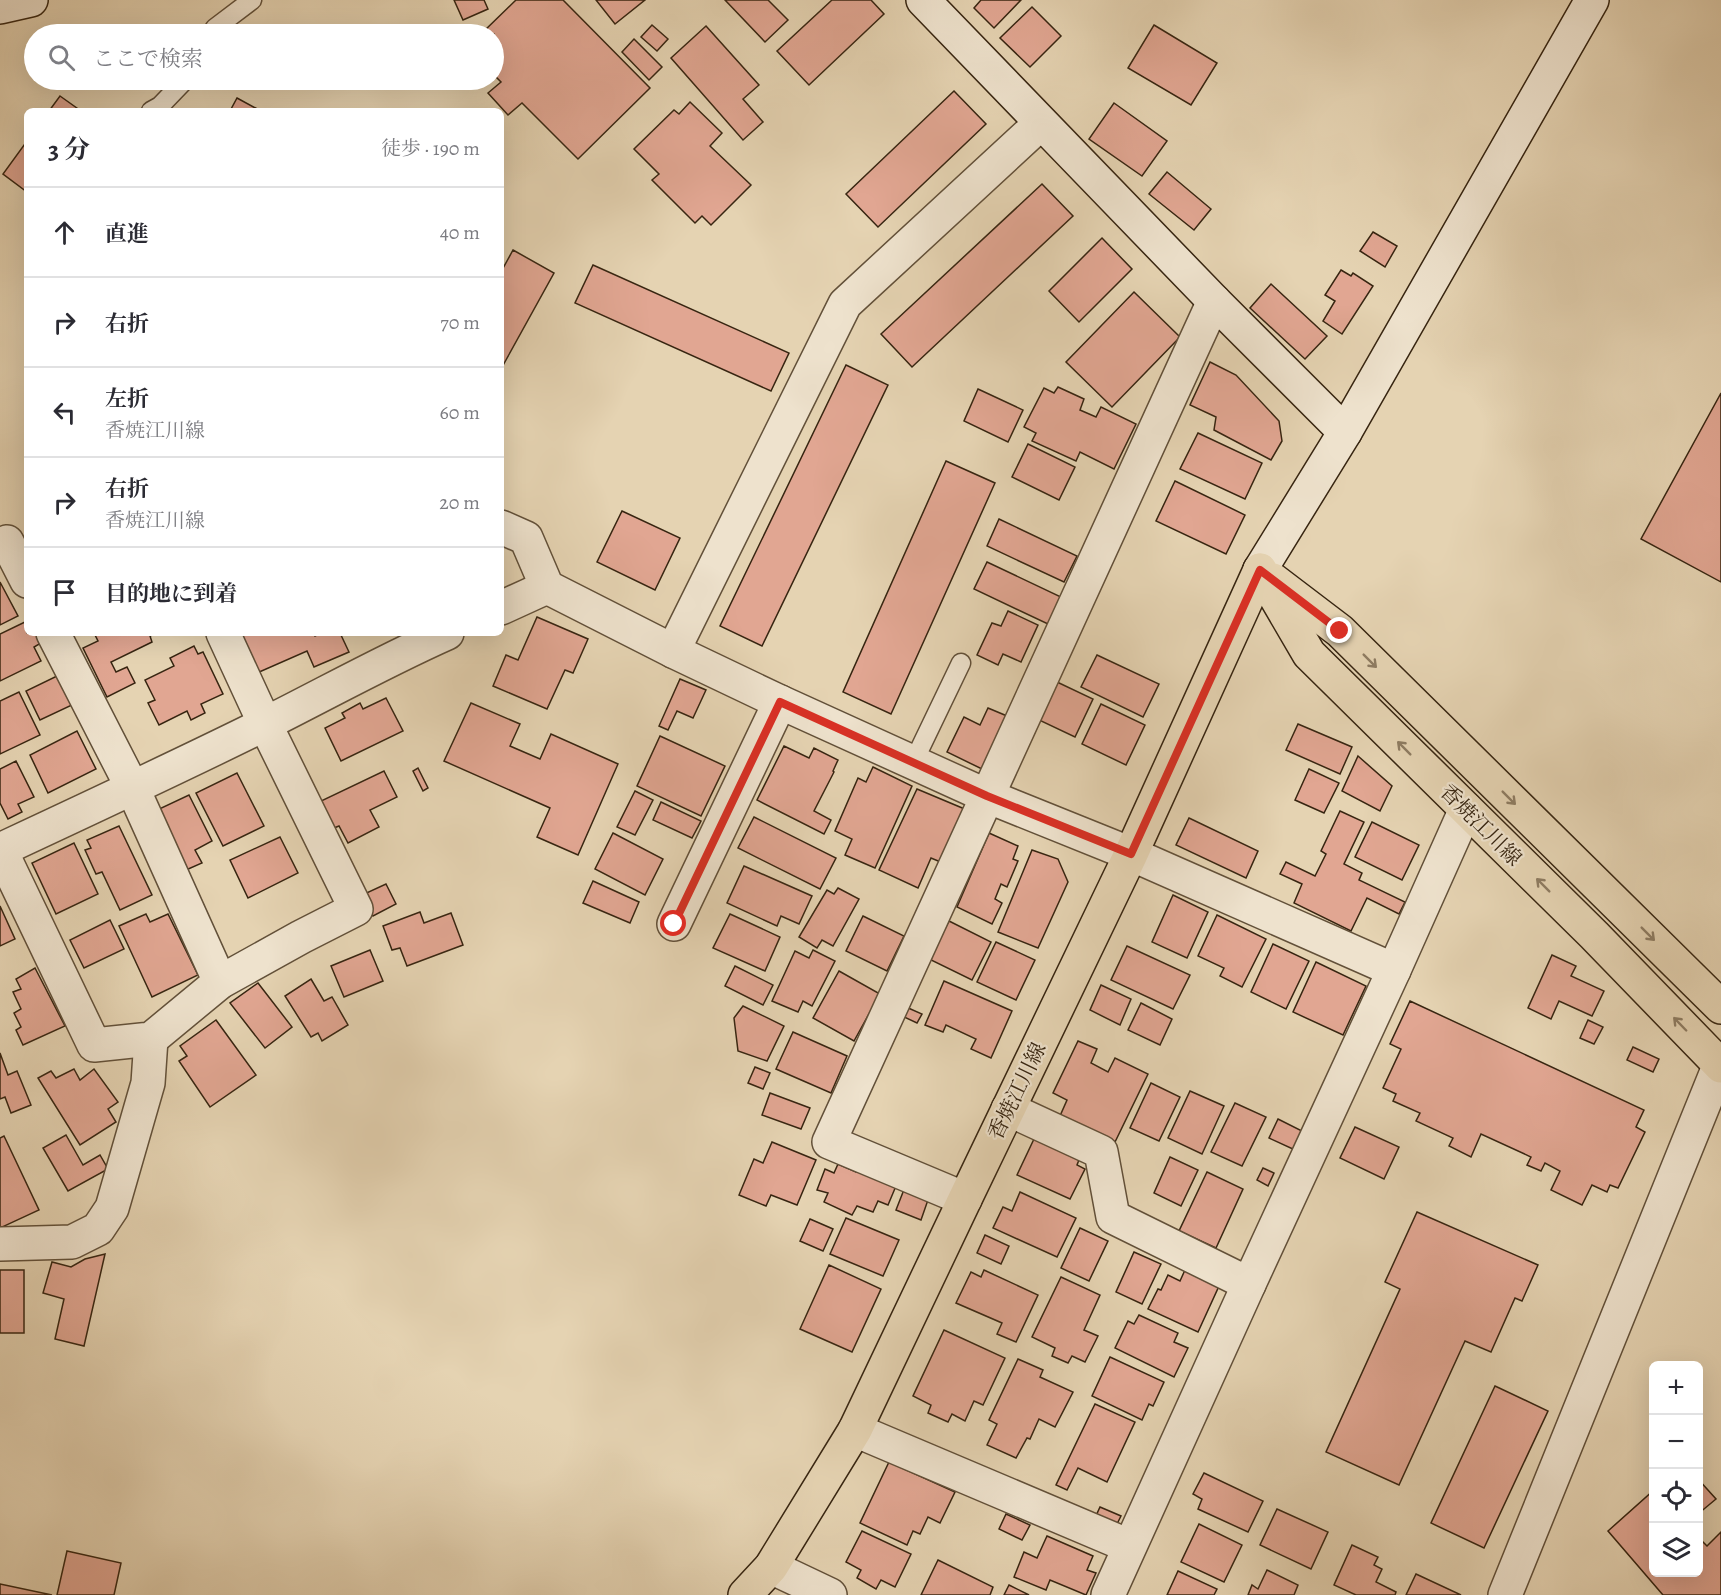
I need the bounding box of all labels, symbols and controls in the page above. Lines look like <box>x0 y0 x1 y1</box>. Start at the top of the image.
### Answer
search box <box>24 24 504 90</box>
icon: search <box>45 41 78 74</box>
text: ここで検索 <box>93 44 203 74</box>
text: 3 分 <box>48 132 90 167</box>
text: 徒歩 · 190 m <box>381 135 480 162</box>
icon: ahead <box>48 216 81 249</box>
text: 直進 <box>105 219 149 249</box>
text: 40 m <box>440 219 480 246</box>
icon: right <box>48 306 81 339</box>
text: 右折 <box>105 309 149 339</box>
text: 70 m <box>440 309 480 336</box>
text: 左折 <box>105 384 149 414</box>
icon: left <box>48 396 81 429</box>
text: 60 m <box>440 399 480 426</box>
text: 香焼江川線 <box>105 417 205 444</box>
text: 右折 <box>105 474 149 504</box>
icon: right <box>48 486 81 519</box>
text: 20 m <box>439 489 480 516</box>
text: 香焼江川線 <box>105 507 205 534</box>
icon: arrive <box>48 576 81 609</box>
text: 目的地に到着 <box>105 579 237 609</box>
route end <box>1326 617 1352 643</box>
one-way arrow <box>1362 653 1377 668</box>
one-way arrow <box>1396 741 1411 756</box>
street label: 香焼江川線 <box>1434 778 1528 872</box>
one-way arrow <box>1501 790 1516 805</box>
one-way arrow <box>1535 878 1550 892</box>
route start <box>660 910 686 936</box>
one-way arrow <box>1640 927 1655 942</box>
one-way arrow <box>1673 1016 1687 1031</box>
street label: 香焼江川線 <box>981 1038 1053 1144</box>
map controls <box>1649 1361 1703 1577</box>
button: + <box>1649 1361 1703 1415</box>
button: − <box>1649 1415 1703 1469</box>
button: locate <box>1649 1469 1703 1523</box>
button: layers <box>1649 1523 1703 1577</box>

